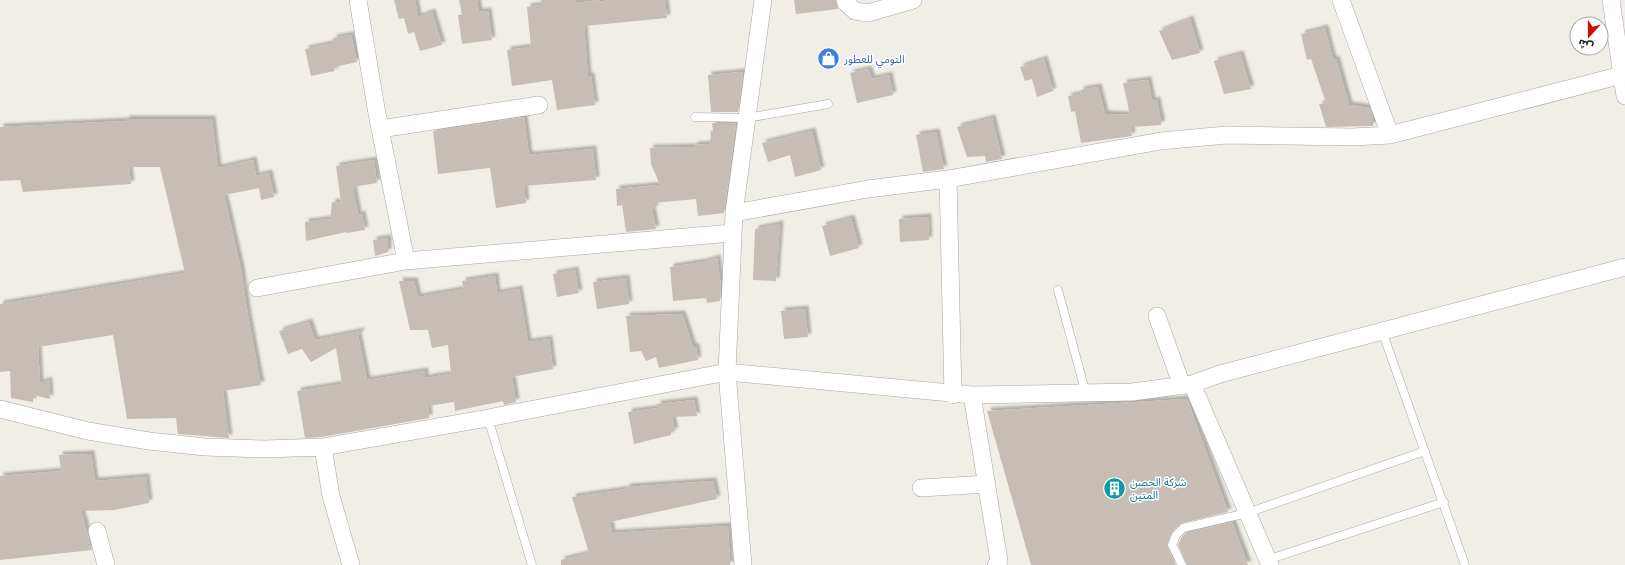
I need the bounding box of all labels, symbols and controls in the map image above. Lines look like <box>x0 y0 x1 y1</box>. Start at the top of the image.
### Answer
north arrow <box>1569 16 1609 56</box>
text: ش <box>1576 36 1595 55</box>
shop icon: التومي للعطور <box>815 46 841 72</box>
place label: التومي للعطور <box>843 52 905 69</box>
building icon: شركة الحصن المتين <box>1101 475 1127 501</box>
place label: شركة الحصن المتين <box>1130 475 1187 502</box>

